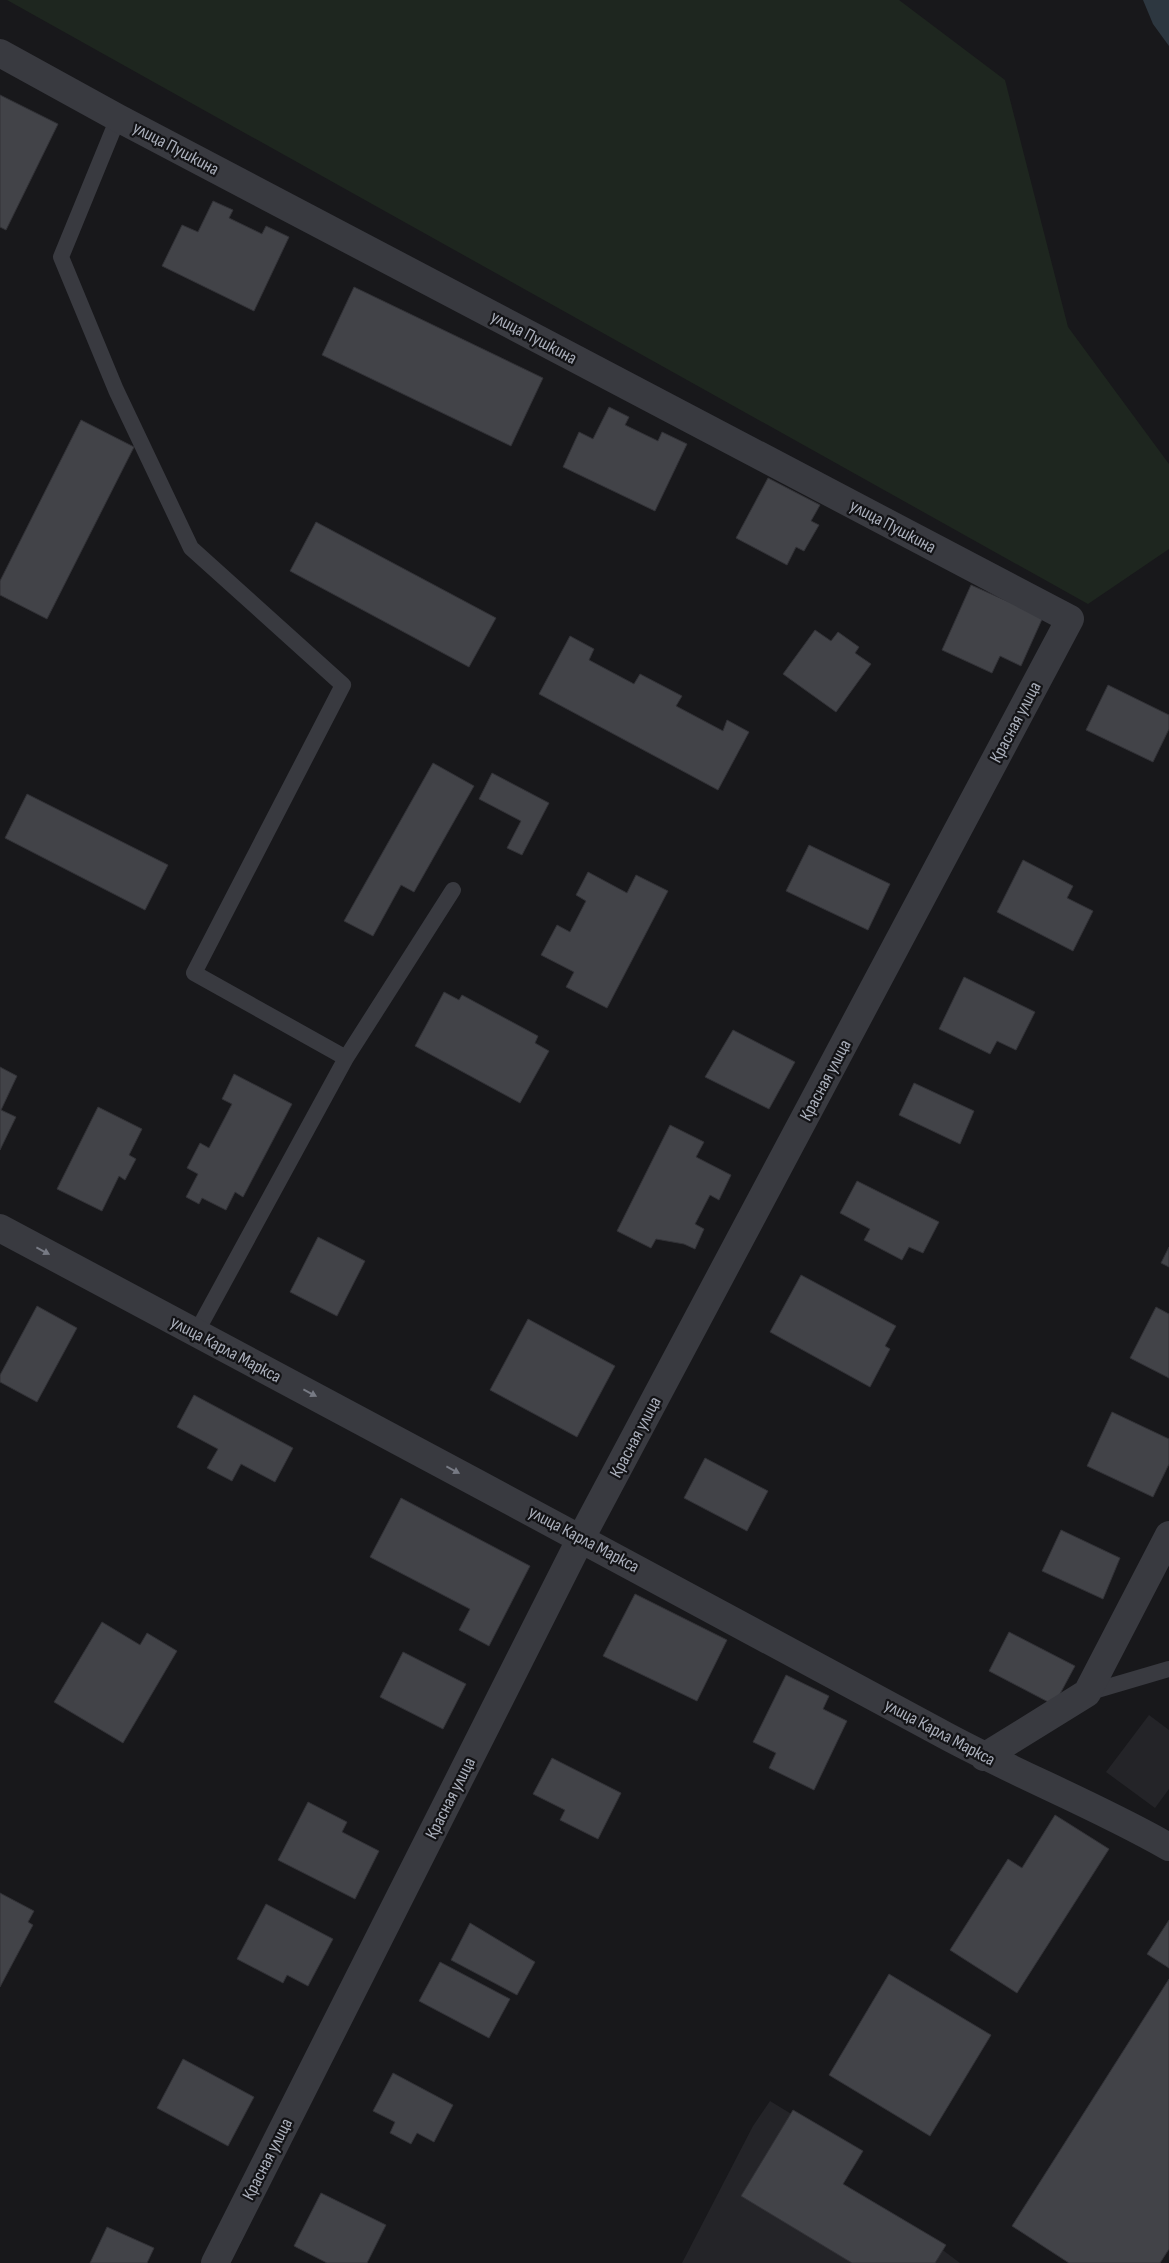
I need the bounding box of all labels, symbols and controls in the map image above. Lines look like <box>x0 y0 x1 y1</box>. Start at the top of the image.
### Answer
street label: улица Пушкина <box>129 117 222 180</box>
street label: улица Пушкина <box>487 306 580 369</box>
street label: улица Пушкина <box>846 495 939 558</box>
street label: Красная улица <box>985 678 1046 766</box>
street label: Красная улица <box>795 1036 856 1124</box>
one-way arrow <box>36 1247 50 1255</box>
street label: улица Карла Маркса <box>167 1311 285 1387</box>
one-way arrow <box>303 1389 316 1398</box>
street label: Красная улица <box>605 1393 666 1481</box>
one-way arrow <box>446 1466 460 1474</box>
street label: улица Карла Маркса <box>525 1501 643 1577</box>
street label: улица Карла Маркса <box>881 1694 999 1770</box>
street label: Красная улица <box>421 1754 480 1843</box>
street label: Красная улица <box>238 2115 297 2204</box>

